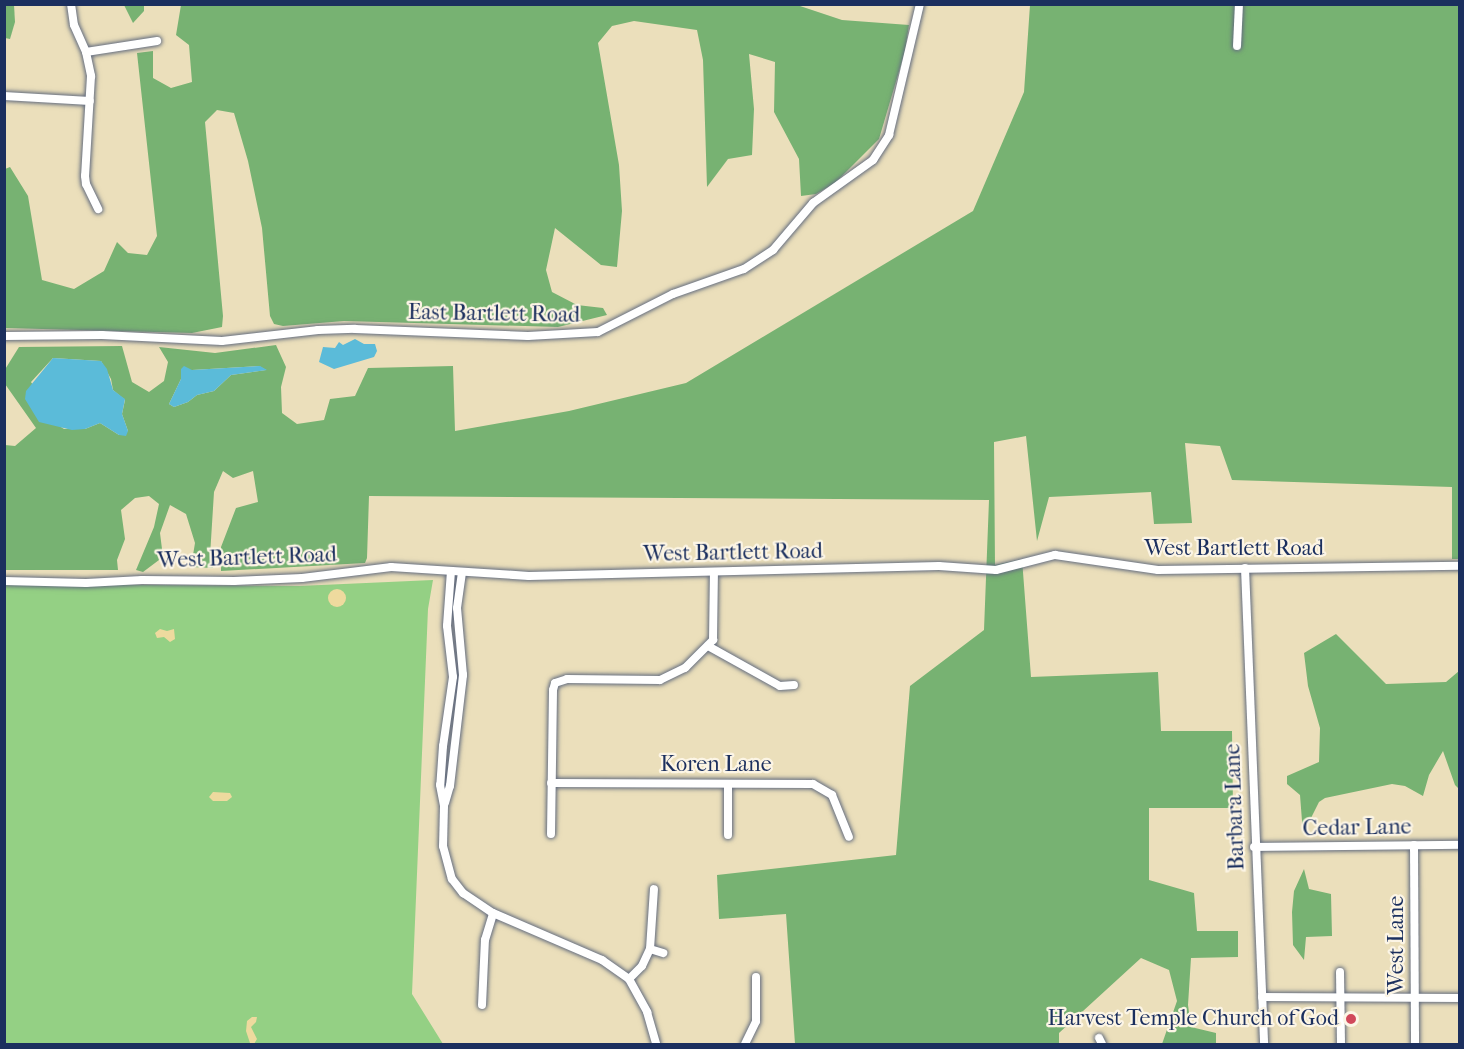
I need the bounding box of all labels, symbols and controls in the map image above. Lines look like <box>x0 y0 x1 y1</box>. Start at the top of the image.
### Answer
street label: East Bartlett Road <box>408 299 580 329</box>
street label: West Bartlett Road <box>1144 536 1324 562</box>
street label: West Bartlett Road <box>643 538 823 568</box>
street label: West Bartlett Road <box>157 542 337 574</box>
street label: Barbara Lane <box>1220 743 1250 871</box>
street label: Koren Lane <box>660 752 772 778</box>
street label: Cedar Lane <box>1302 814 1412 842</box>
street label: West Lane <box>1384 896 1410 994</box>
place label: Harvest Temple Church of God <box>1048 1006 1339 1032</box>
marker: Harvest Temple Church of God <box>1344 1012 1358 1026</box>

